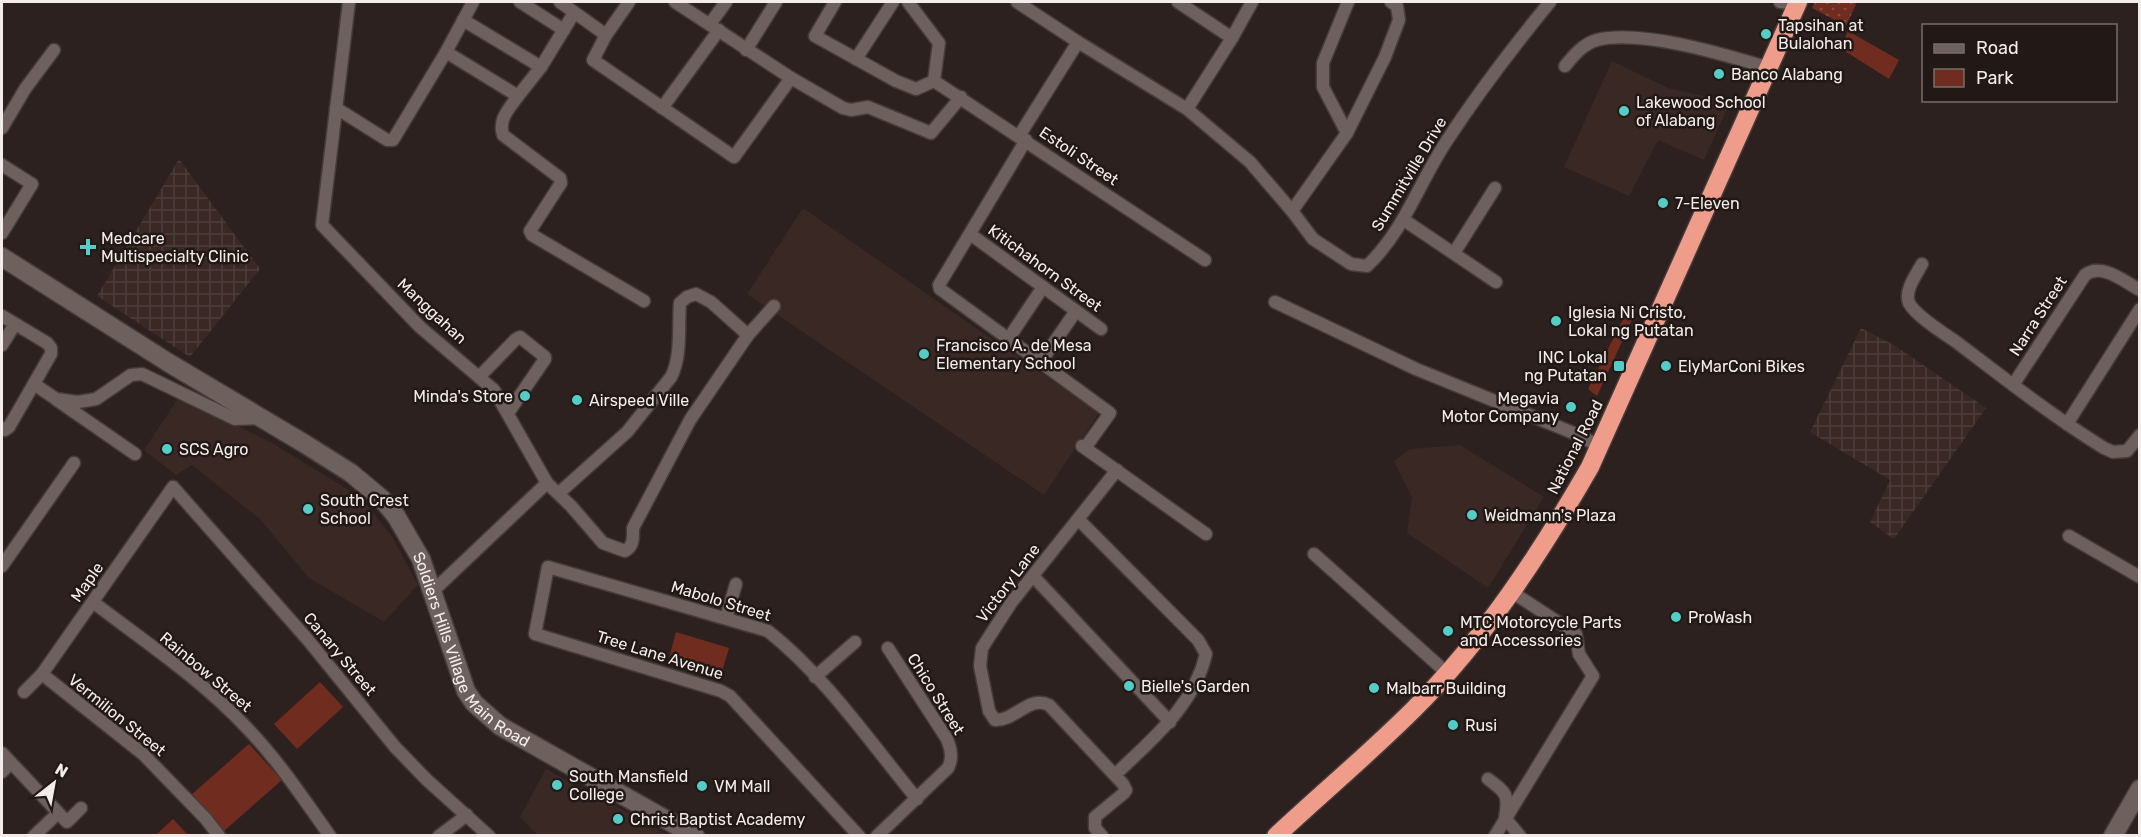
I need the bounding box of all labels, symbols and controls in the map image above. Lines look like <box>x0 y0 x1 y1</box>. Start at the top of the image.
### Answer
place label: Tapsihan at Bulalohan <box>1778 16 1863 53</box>
legend <box>1922 24 2117 102</box>
marker: Tapsihan at Bulalohan <box>1759 27 1773 41</box>
text: Road <box>1976 37 2019 59</box>
place label: Banco Alabang <box>1731 65 1843 84</box>
marker: Banco Alabang <box>1712 67 1726 81</box>
text: Park <box>1976 67 2014 89</box>
place label: Lakewood School of Alabang <box>1636 93 1766 130</box>
marker: Lakewood School of Alabang <box>1617 104 1631 118</box>
street label: Summitville Drive <box>1367 113 1451 235</box>
street label: Estoli Street <box>1036 123 1122 189</box>
place label: 7-Eleven <box>1675 194 1740 213</box>
marker: 7-Eleven <box>1656 196 1670 210</box>
street label: Kitichahorn Street <box>984 220 1106 316</box>
place label: Medcare Multispecialty Clinic <box>101 229 249 266</box>
marker: Medcare Multispecialty Clinic <box>79 238 97 256</box>
street label: Narra Street <box>2005 273 2071 359</box>
street label: Manggahan <box>394 274 470 348</box>
place label: Iglesia Ni Cristo, Lokal ng Putatan <box>1568 303 1694 340</box>
marker: Iglesia Ni Cristo, Lokal ng Putatan <box>1549 314 1563 328</box>
place label: Francisco A. de Mesa Elementary School <box>936 336 1092 373</box>
marker: Francisco A. de Mesa Elementary School <box>917 347 931 361</box>
place label: INC Lokal ng Putatan <box>1524 348 1607 385</box>
place label: ElyMarConi Bikes <box>1678 357 1805 376</box>
marker: INC Lokal ng Putatan <box>1612 359 1626 373</box>
marker: ElyMarConi Bikes <box>1659 359 1673 373</box>
place label: Minda's Store <box>413 387 513 406</box>
marker: Minda's Store <box>518 389 532 403</box>
place label: Megavia Motor Company <box>1441 389 1559 426</box>
place label: Airspeed Ville <box>589 391 689 410</box>
marker: Airspeed Ville <box>570 393 584 407</box>
street label: National Road <box>1543 397 1607 497</box>
marker: Megavia Motor Company <box>1564 400 1578 414</box>
place label: SCS Agro <box>179 440 248 459</box>
marker: SCS Agro <box>160 442 174 456</box>
place label: South Crest School <box>320 491 409 528</box>
marker: South Crest School <box>301 502 315 516</box>
place label: Weidmann's Plaza <box>1484 506 1616 525</box>
marker: Weidmann's Plaza <box>1465 508 1479 522</box>
street label: Victory Lane <box>972 540 1044 626</box>
street label: Soldiers Hills Village Main Road <box>409 548 533 751</box>
street label: Maple <box>67 559 107 605</box>
street label: Mabolo Street <box>669 577 773 625</box>
place label: ProWash <box>1688 608 1752 627</box>
street label: Canary Street <box>300 609 380 699</box>
marker: ProWash <box>1669 610 1683 624</box>
place label: MTC Motorcycle Parts and Accessories <box>1460 613 1622 650</box>
marker: MTC Motorcycle Parts and Accessories <box>1441 624 1455 638</box>
street label: Tree Lane Avenue <box>594 627 726 683</box>
street label: Rainbow Street <box>156 628 256 716</box>
street label: Chico Street <box>903 650 969 738</box>
street label: Vermilion Street <box>65 670 169 760</box>
place label: Bielle's Garden <box>1141 677 1250 696</box>
marker: Bielle's Garden <box>1122 679 1136 693</box>
place label: Malbarr Building <box>1386 679 1506 698</box>
marker: Malbarr Building <box>1367 681 1381 695</box>
place label: Rusi <box>1465 716 1497 735</box>
marker: Rusi <box>1446 718 1460 732</box>
north arrow <box>24 753 84 813</box>
text: N <box>52 759 71 782</box>
place label: South Mansfield College <box>569 767 688 804</box>
place label: VM Mall <box>714 777 770 796</box>
marker: South Mansfield College <box>550 778 564 792</box>
marker: VM Mall <box>695 779 709 793</box>
place label: Christ Baptist Academy <box>630 810 805 829</box>
marker: Christ Baptist Academy <box>611 812 625 826</box>

